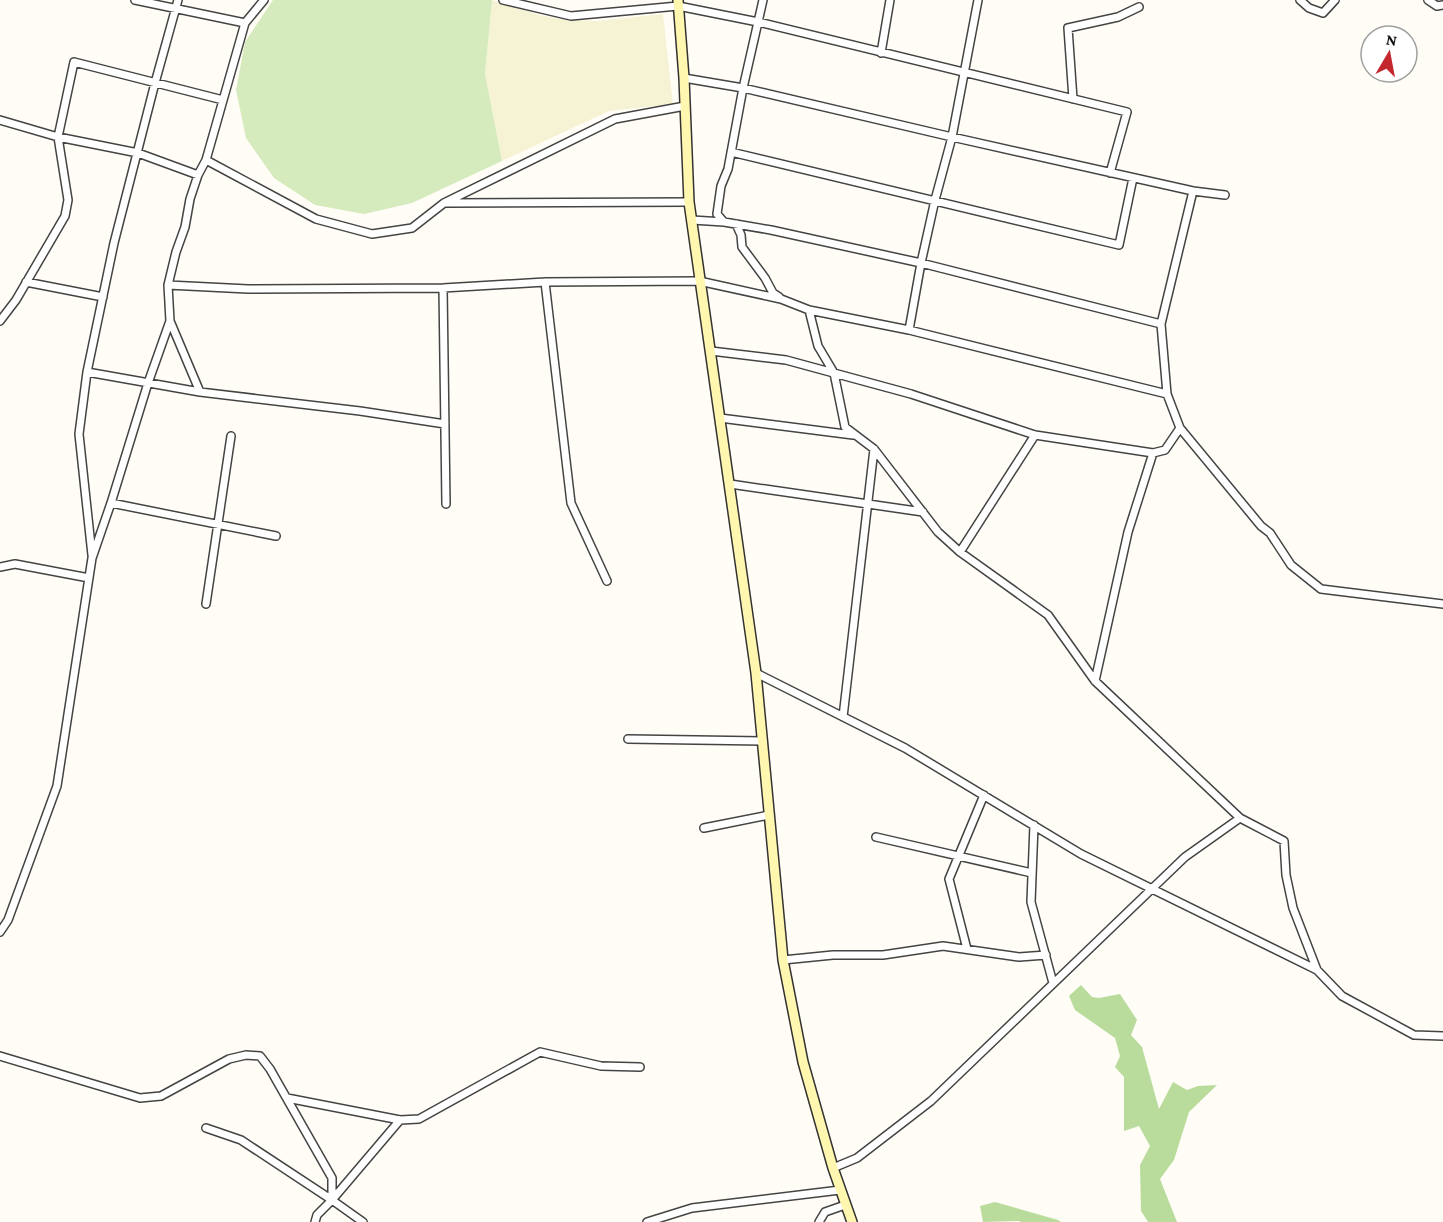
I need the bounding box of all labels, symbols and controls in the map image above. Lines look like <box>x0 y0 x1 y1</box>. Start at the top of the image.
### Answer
north arrow <box>1359 24 1419 84</box>
text: N <box>1385 30 1398 49</box>

